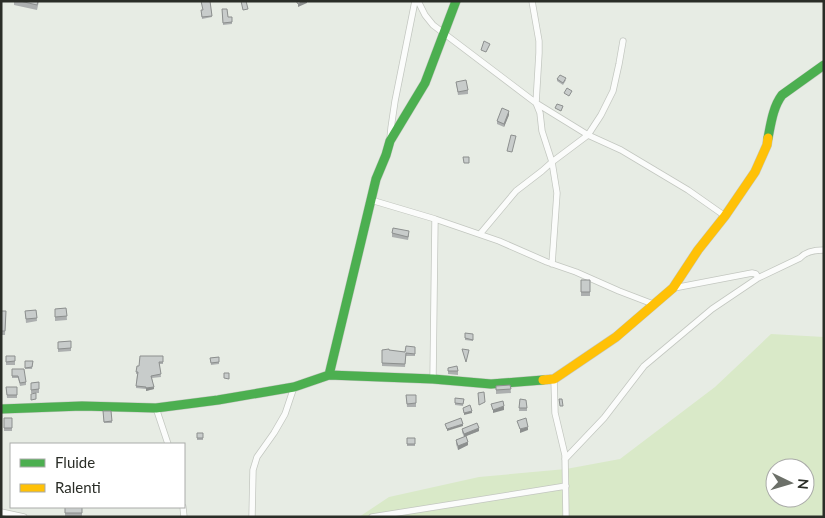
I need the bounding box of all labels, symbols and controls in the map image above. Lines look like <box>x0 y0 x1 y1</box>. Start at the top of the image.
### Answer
legend <box>10 443 185 508</box>
text: Fluide <box>55 453 95 471</box>
north arrow <box>765 458 815 508</box>
text: Ralenti <box>55 478 101 496</box>
text: N <box>795 478 812 490</box>

